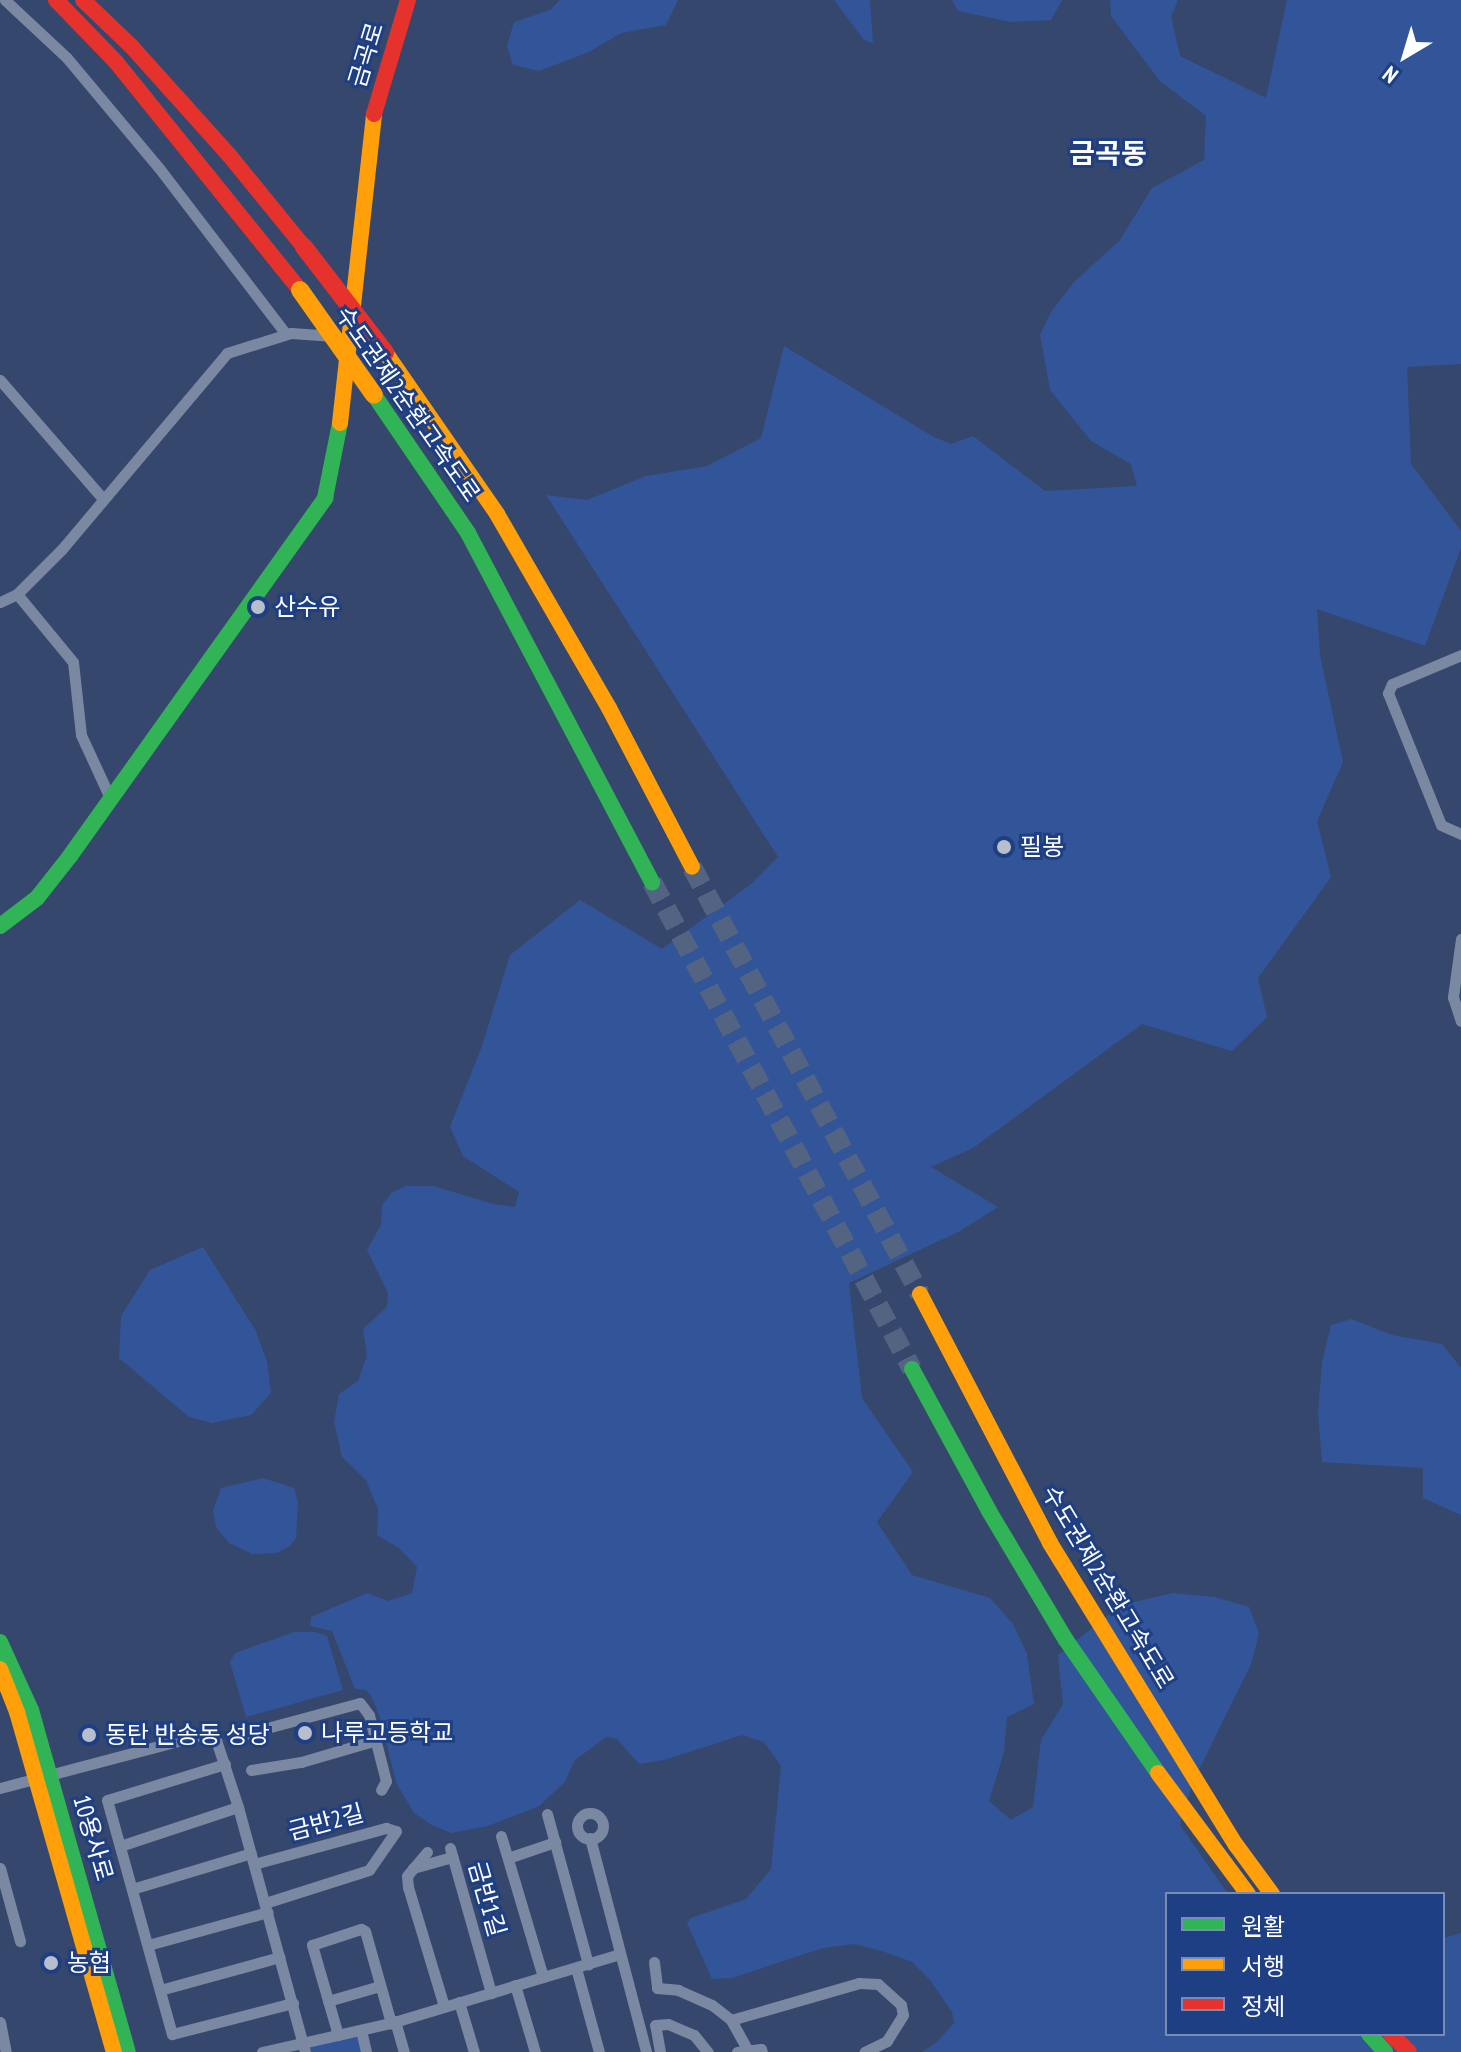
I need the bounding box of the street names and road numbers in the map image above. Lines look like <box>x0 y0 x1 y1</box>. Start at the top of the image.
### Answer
street label: 금곡로 <box>343 19 389 91</box>
street label: 수도권제2순환고속도로 <box>330 301 486 507</box>
street label: 수도권제2순환고속도로 <box>1036 1480 1180 1694</box>
street label: 10용사로 <box>67 1792 119 1884</box>
street label: 금반2길 <box>285 1798 367 1846</box>
street label: 금반1길 <box>463 1858 511 1940</box>

